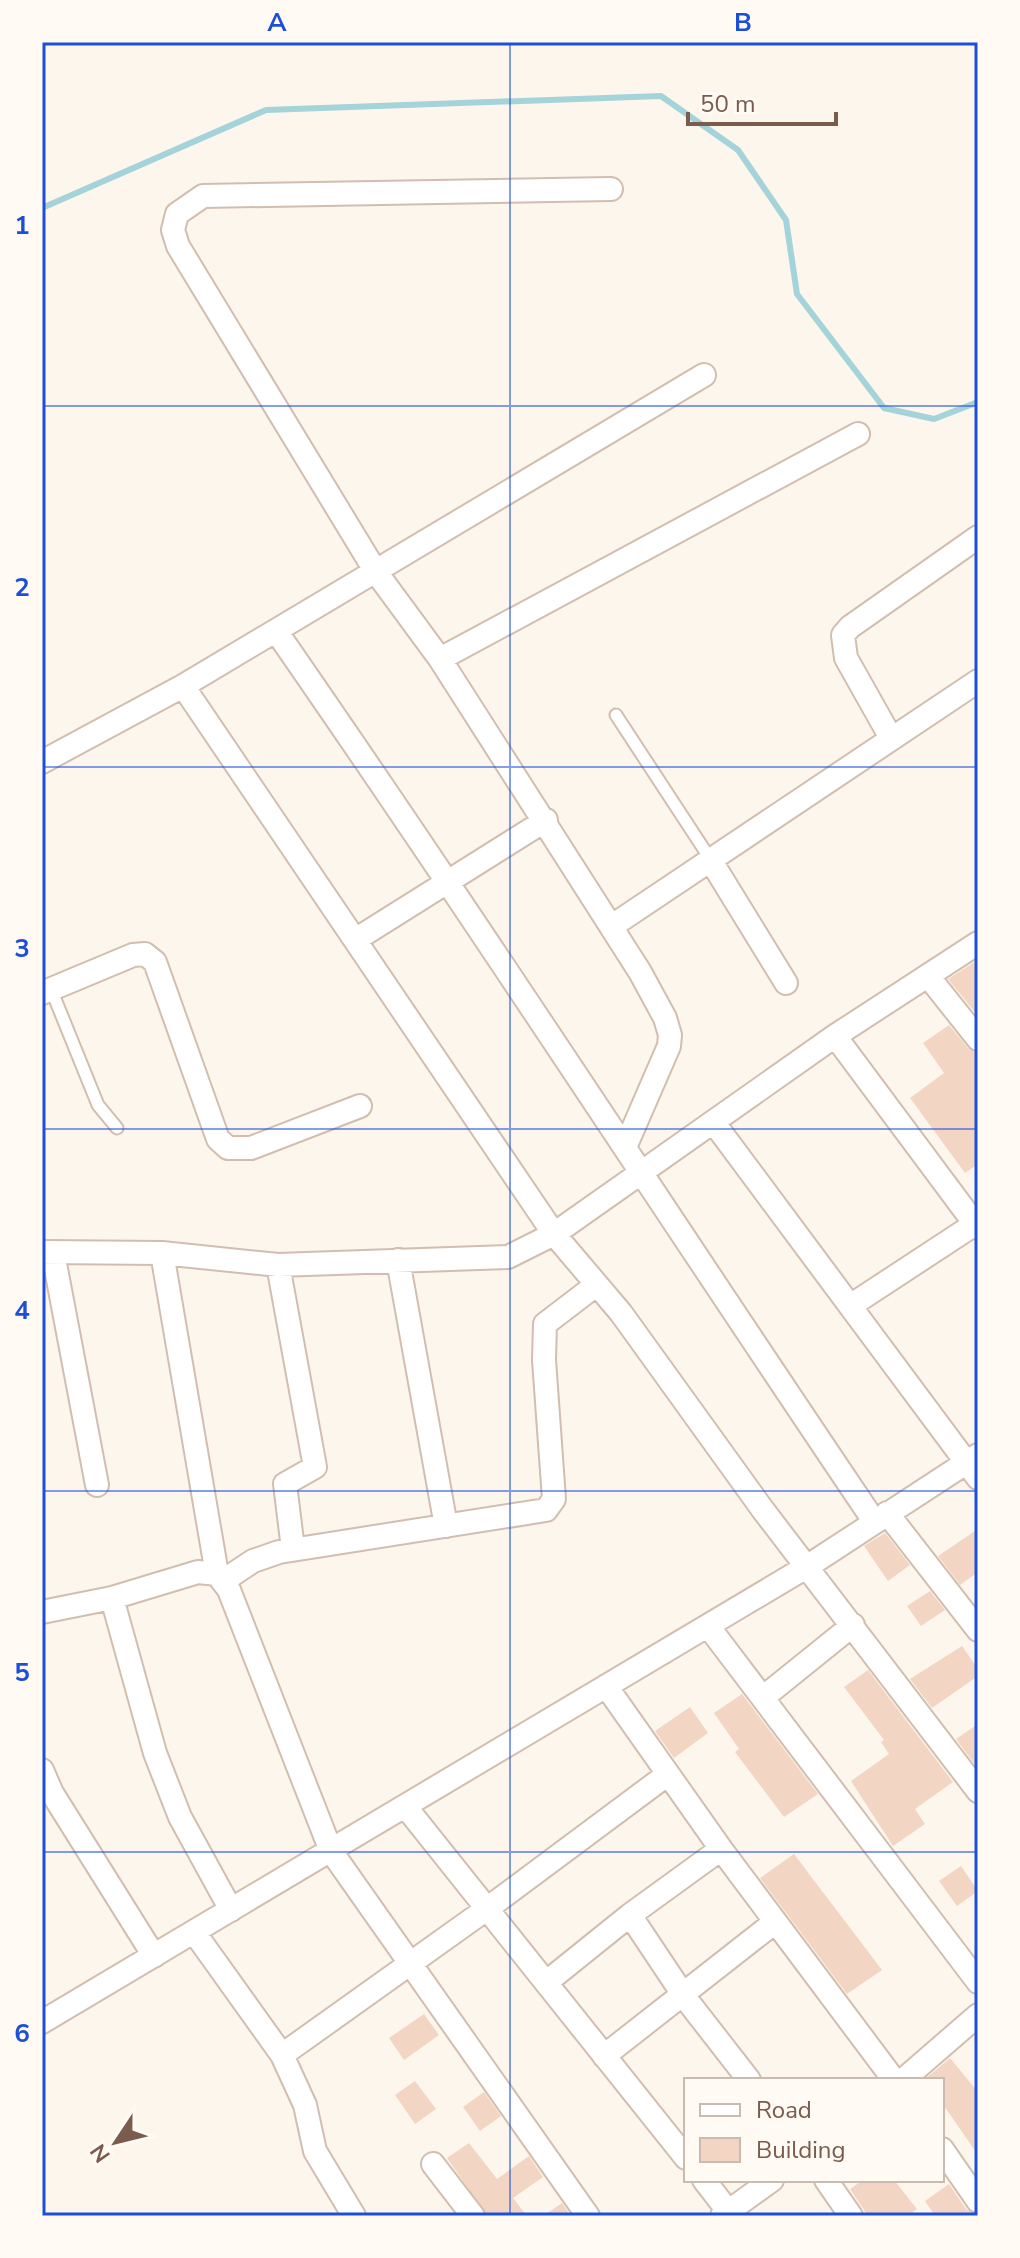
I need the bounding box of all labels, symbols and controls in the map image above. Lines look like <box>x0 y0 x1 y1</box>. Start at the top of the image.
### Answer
text: A <box>267 5 287 40</box>
text: B <box>734 5 752 40</box>
scale bar <box>688 76 836 126</box>
text: 50 m <box>700 88 756 120</box>
text: 1 <box>14 208 30 243</box>
text: 2 <box>14 570 30 605</box>
text: 3 <box>14 931 30 966</box>
text: 4 <box>14 1293 30 1328</box>
text: 5 <box>14 1655 30 1690</box>
text: 6 <box>14 2016 30 2051</box>
legend <box>684 2078 944 2182</box>
text: Road <box>756 2094 812 2126</box>
north arrow <box>76 2102 156 2182</box>
text: Building <box>756 2134 846 2166</box>
text: N <box>83 2138 117 2168</box>

